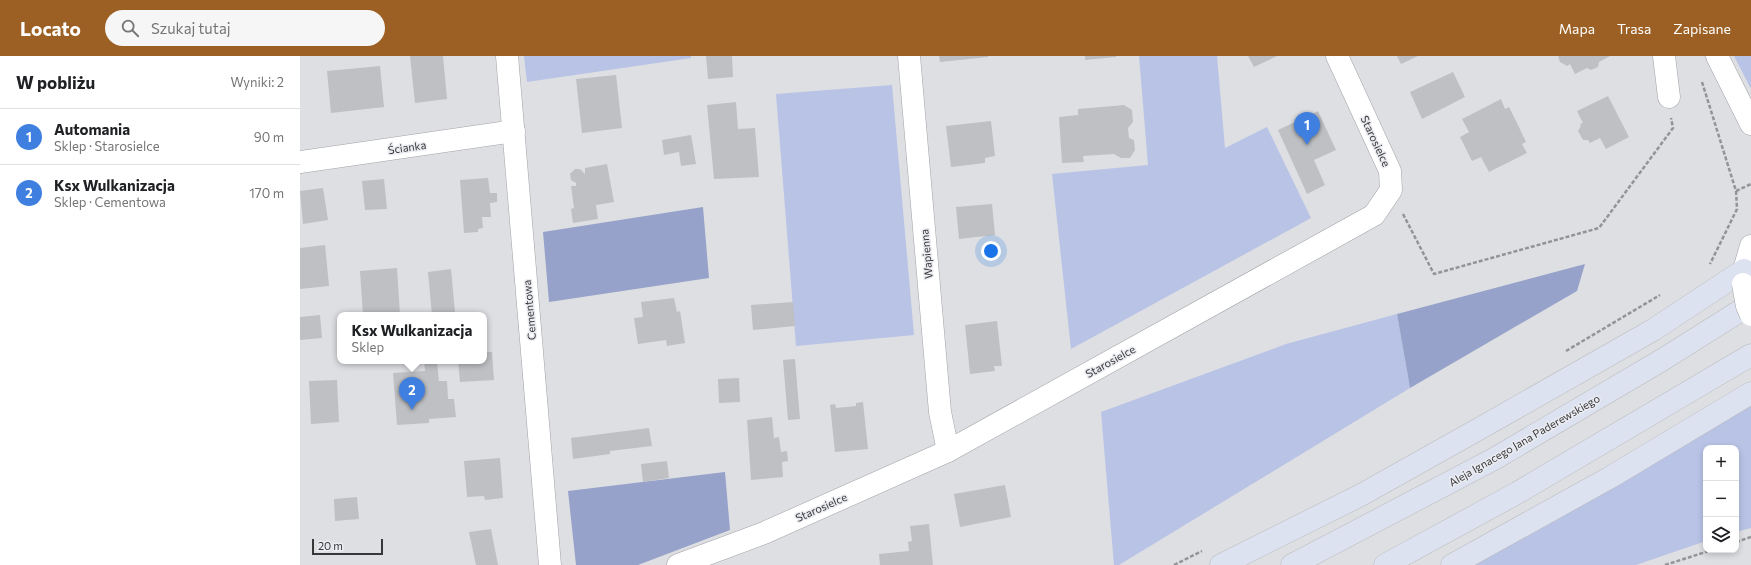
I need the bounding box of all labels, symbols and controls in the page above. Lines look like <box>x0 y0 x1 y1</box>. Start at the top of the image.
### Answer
search box <box>105 10 385 46</box>
text: Locato <box>20 17 81 40</box>
icon: search <box>119 17 141 39</box>
text: Szukaj tutaj <box>151 19 231 37</box>
text: Mapa <box>1559 20 1595 37</box>
text: Trasa <box>1617 20 1651 37</box>
text: Zapisane <box>1673 20 1731 37</box>
text: W pobliżu <box>16 72 95 93</box>
text: Wyniki: 2 <box>230 74 284 90</box>
pin: 1 <box>1294 112 1320 145</box>
street label: Starosielce <box>1358 113 1394 169</box>
text: Automania <box>54 120 130 138</box>
text: 1 <box>26 129 32 145</box>
text: 90 m <box>254 129 284 145</box>
street label: Ścianka <box>387 137 427 156</box>
text: Sklep · Starosielce <box>54 138 160 154</box>
text: Ksx Wulkanizacja <box>54 176 175 194</box>
text: 2 <box>25 185 33 201</box>
text: 170 m <box>249 185 284 201</box>
text: Sklep · Cementowa <box>54 194 166 210</box>
street label: Wapienna <box>917 229 935 279</box>
your location <box>981 241 1001 261</box>
street label: Cementowa <box>520 279 538 341</box>
popup <box>337 312 487 364</box>
text: Ksx Wulkanizacja <box>352 321 472 339</box>
text: Sklep <box>352 339 384 355</box>
street label: Starosielce <box>1083 342 1137 380</box>
pin: 2 <box>399 377 425 410</box>
street label: Aleja Ignacego Jana Paderewskiego <box>1446 391 1603 490</box>
map controls <box>1703 445 1739 553</box>
button: + <box>1703 445 1739 481</box>
button: − <box>1703 481 1739 517</box>
street label: Starosielce <box>793 490 849 524</box>
button: layers <box>1703 517 1739 553</box>
scale bar <box>312 537 383 556</box>
text: 20 m <box>318 539 343 552</box>

